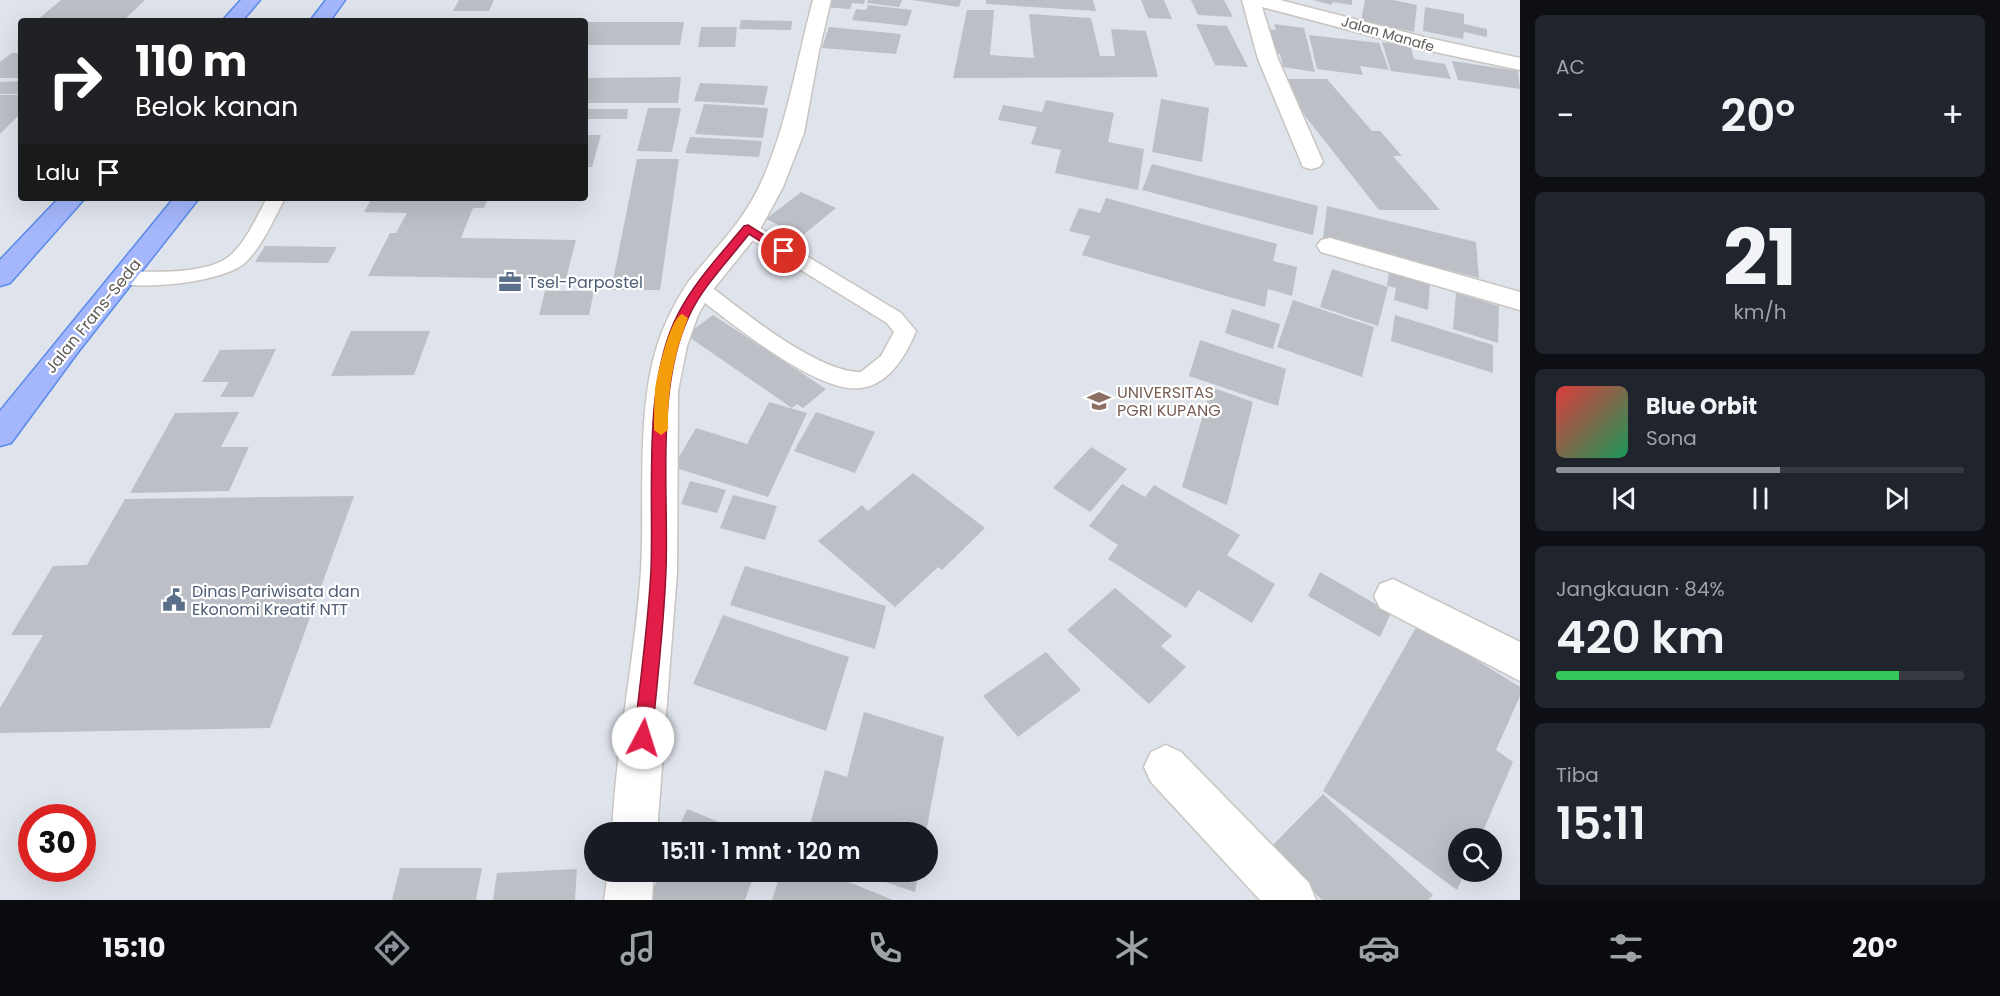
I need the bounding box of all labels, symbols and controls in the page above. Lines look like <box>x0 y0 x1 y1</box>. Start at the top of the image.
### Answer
street label: Jalan Manafe <box>1339 11 1437 57</box>
text: 110 m <box>135 32 247 91</box>
icon: right <box>36 42 114 120</box>
text: AC <box>1556 53 1585 81</box>
text: 20° <box>1720 84 1795 147</box>
text: Belok kanan <box>135 88 298 125</box>
text: − <box>1556 92 1574 139</box>
text: + <box>1941 92 1964 139</box>
icon: arrive <box>92 156 125 189</box>
text: Lalu <box>36 157 80 188</box>
text: 21 <box>1723 203 1797 312</box>
pin <box>758 225 809 276</box>
icon: arrive <box>767 234 800 267</box>
street label: Jalan Frans-Seda <box>39 254 147 378</box>
office icon: Tsel-Parpostel <box>497 269 523 295</box>
place label: Tsel-Parpostel <box>528 271 643 294</box>
text: km/h <box>1733 298 1787 326</box>
place label: UNIVERSITAS PGRI KUPANG <box>1117 381 1221 422</box>
school or university icon: UNIVERSITAS PGRI KUPANG <box>1086 388 1112 414</box>
text: Blue Orbit <box>1646 391 1757 422</box>
text: Sona <box>1646 424 1697 452</box>
icon: previous <box>1608 482 1641 515</box>
icon: pause <box>1744 482 1777 515</box>
icon: next <box>1880 482 1913 515</box>
text: Jangkauan · 84% <box>1556 575 1725 603</box>
place label: Dinas Pariwisata dan Ekonomi Kreatif NTT <box>192 580 360 621</box>
public building icon: Dinas Pariwisata dan Ekonomi Kreatif NTT <box>161 587 187 613</box>
text: 420 km <box>1556 606 1725 669</box>
position arrow <box>611 706 675 770</box>
text: Tiba <box>1556 761 1599 789</box>
text: 15:11 <box>1556 792 1646 855</box>
speed limit sign: 30 <box>18 804 96 882</box>
map controls <box>1448 828 1502 882</box>
button: search <box>1448 828 1502 882</box>
text: 15:11 · 1 mnt · 120 m <box>661 836 861 867</box>
icon: directions <box>371 927 413 969</box>
icon: music <box>617 927 659 969</box>
icon: phone <box>864 927 906 969</box>
icon: climate <box>1111 927 1153 969</box>
icon: car <box>1358 927 1400 969</box>
icon: filters <box>1605 927 1647 969</box>
text: 15:10 <box>102 929 166 966</box>
text: 20° <box>1852 929 1897 966</box>

